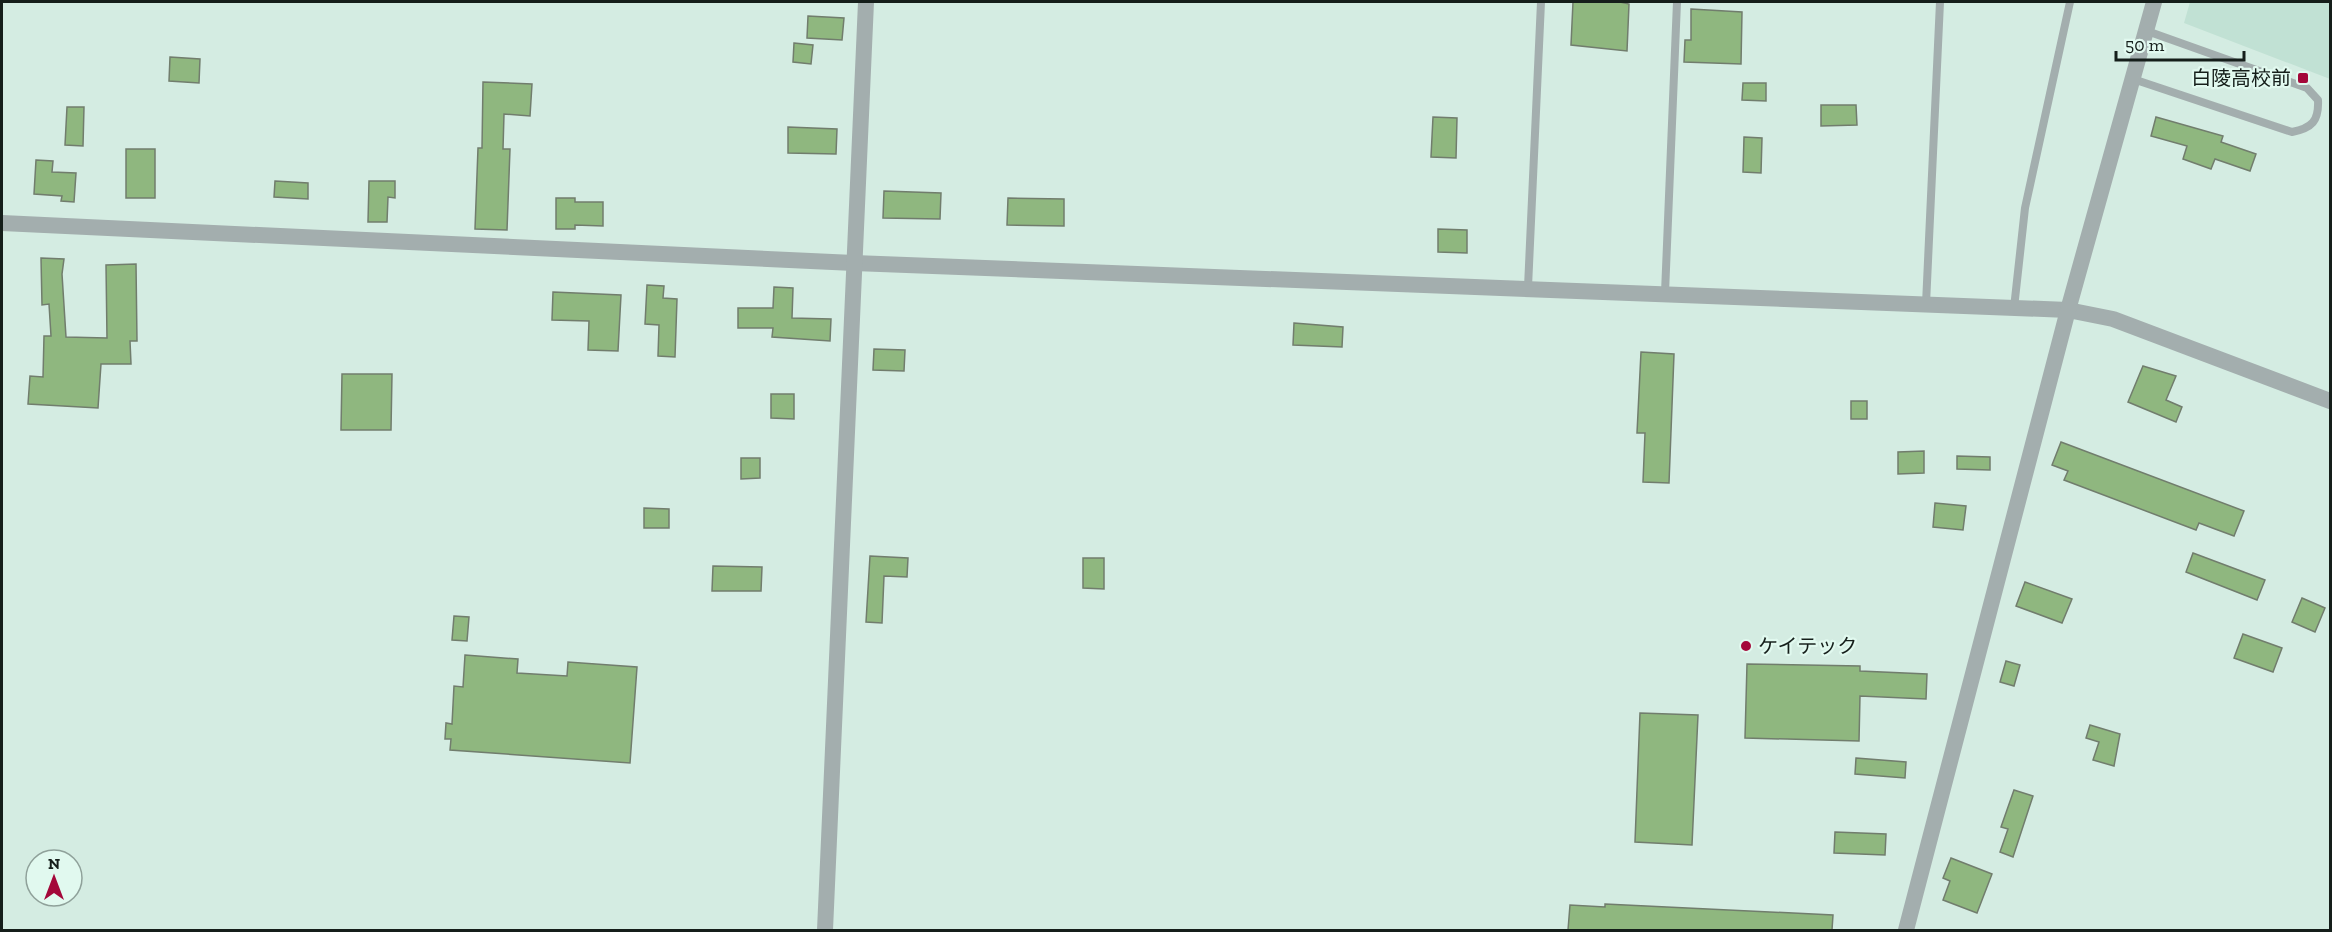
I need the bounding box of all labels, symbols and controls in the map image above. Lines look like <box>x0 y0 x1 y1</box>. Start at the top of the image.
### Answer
scale bar <box>2116 24 2244 62</box>
text: 50 m <box>2125 34 2165 56</box>
place label: 白陵高校前 <box>2191 66 2291 90</box>
marker: 白陵高校前 <box>2296 71 2310 85</box>
place label: ケイテック <box>1758 634 1857 658</box>
marker: ケイテック <box>1739 639 1753 653</box>
north arrow <box>24 848 84 908</box>
text: N <box>48 854 60 873</box>

